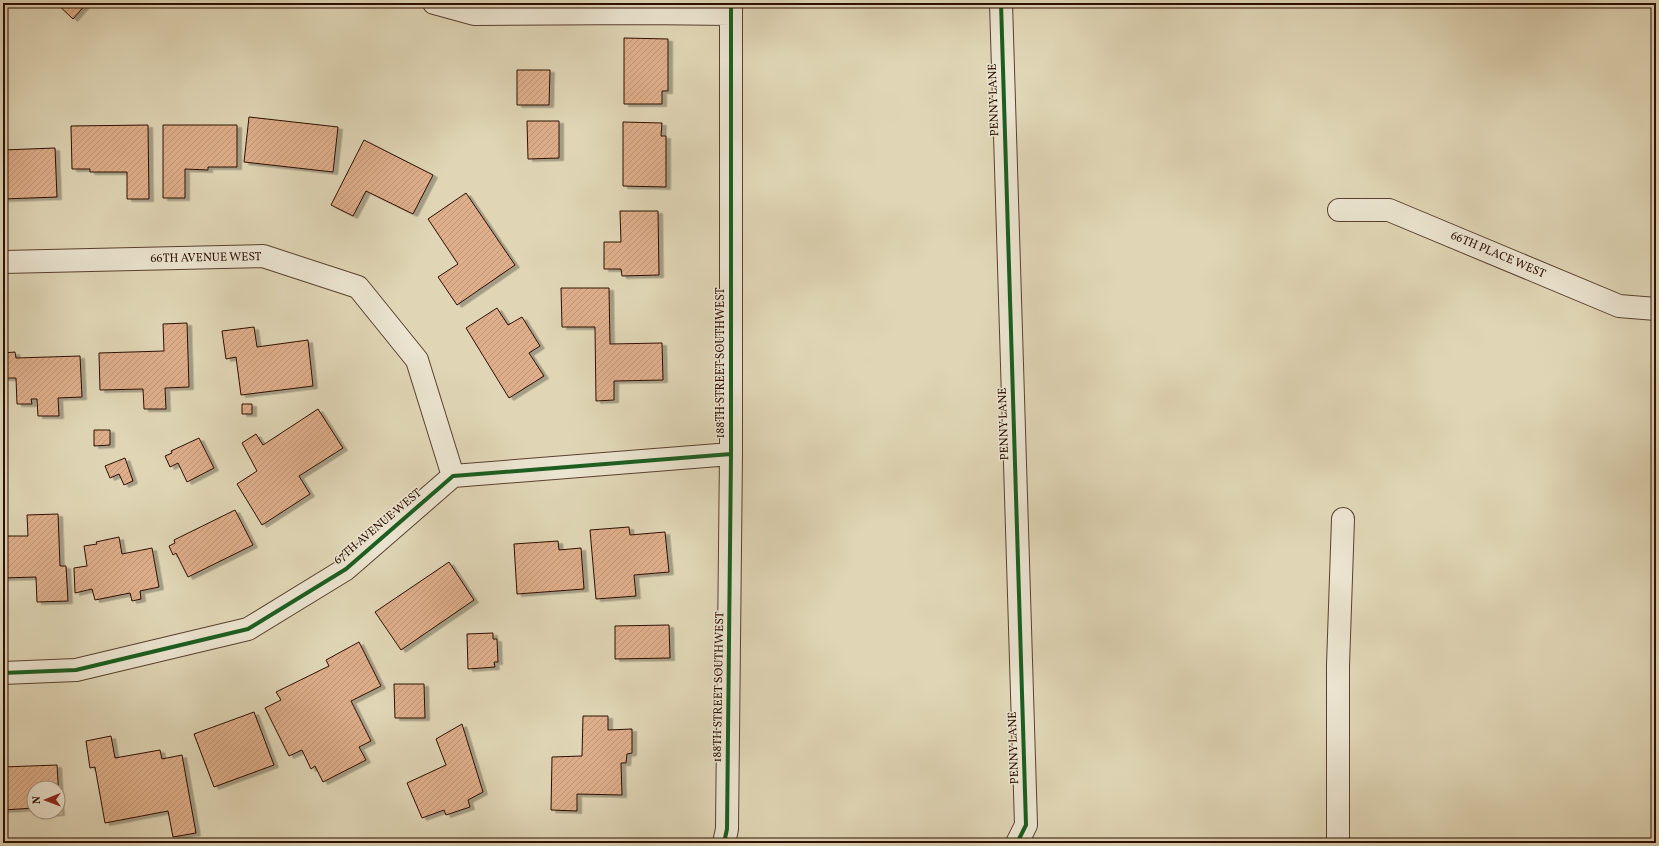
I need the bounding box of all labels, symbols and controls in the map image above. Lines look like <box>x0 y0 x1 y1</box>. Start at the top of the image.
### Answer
street label: PENNY LANE <box>985 63 1003 137</box>
street label: 66TH PLACE WEST <box>1448 228 1548 282</box>
street label: 66TH AVENUE WEST <box>150 249 262 267</box>
street label: 188TH STREET SOUTHWEST <box>713 288 729 438</box>
street label: PENNY LANE <box>995 387 1013 461</box>
street label: 67TH AVENUE WEST <box>331 485 425 569</box>
street label: 188TH STREET SOUTHWEST <box>710 611 728 763</box>
street label: PENNY LANE <box>1005 711 1023 785</box>
north arrow <box>26 780 66 820</box>
text: N <box>30 796 45 804</box>

